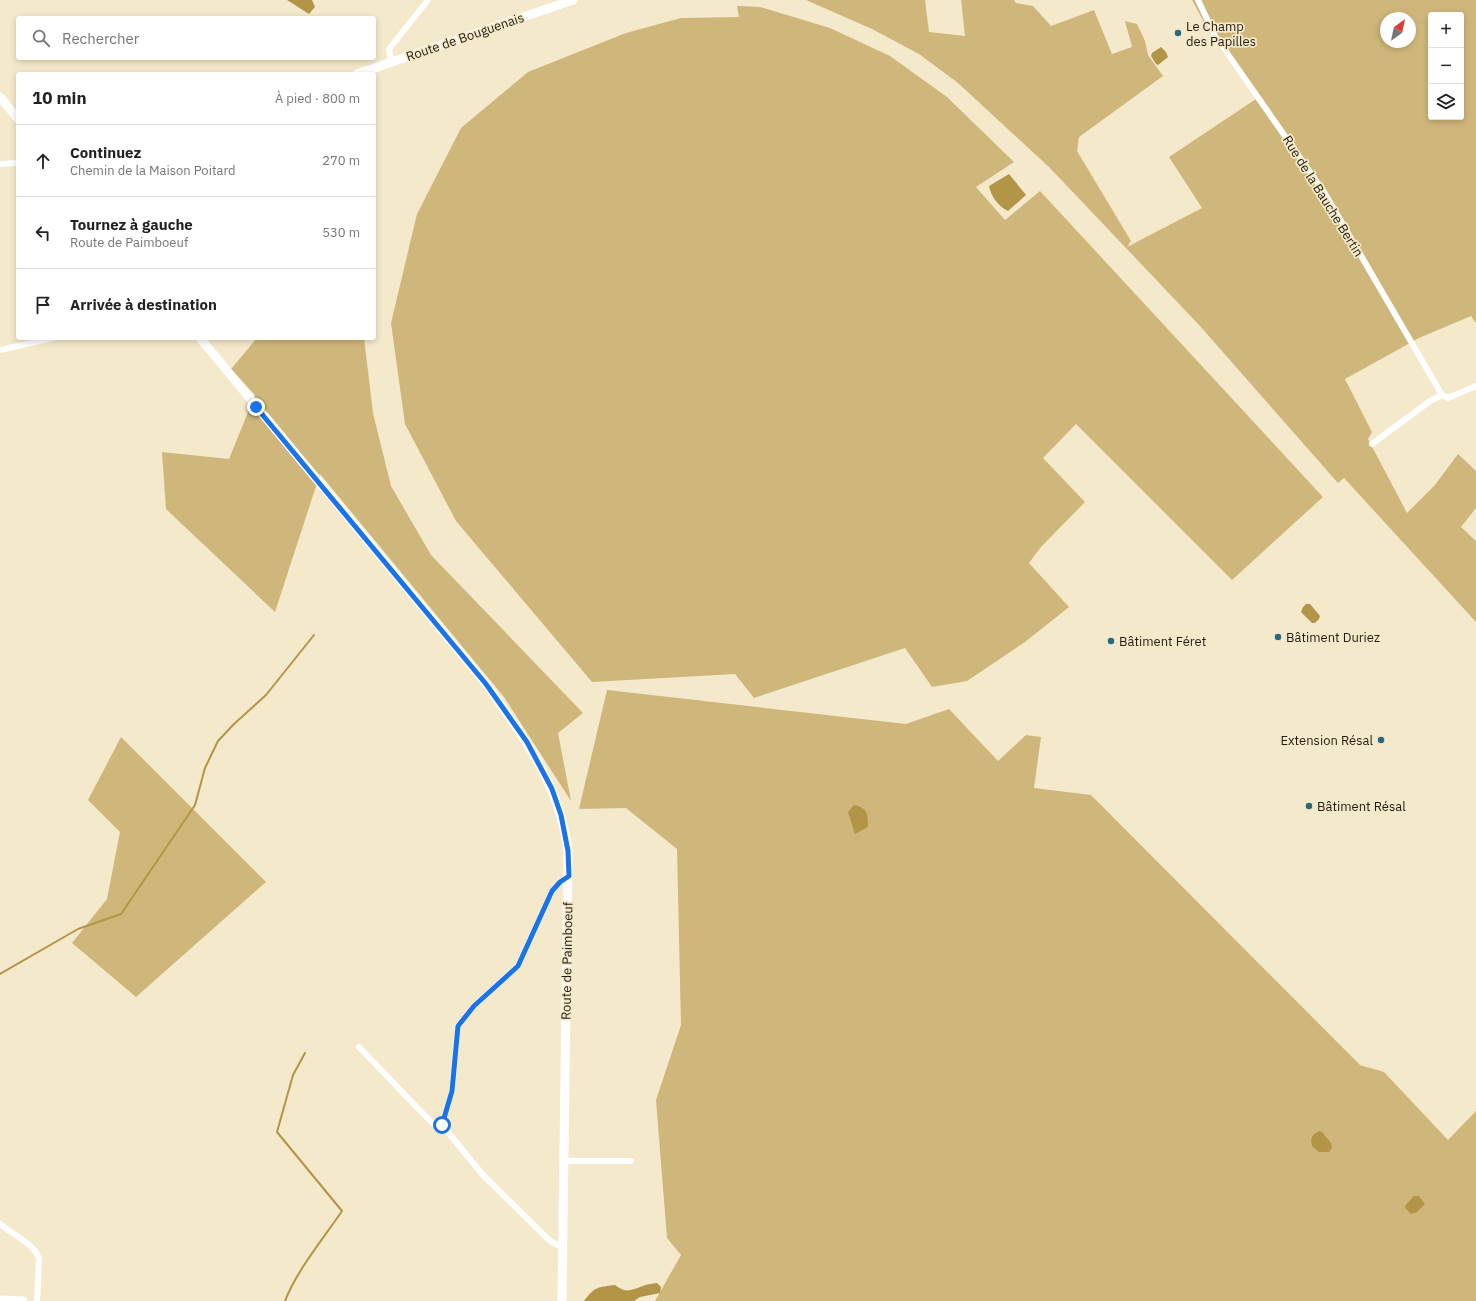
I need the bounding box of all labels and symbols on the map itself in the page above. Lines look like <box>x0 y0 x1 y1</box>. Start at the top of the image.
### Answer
street label: Route de Bouguenais <box>404 9 526 65</box>
north arrow <box>1380 12 1416 48</box>
place label: Le Champ des Papilles <box>1186 18 1256 50</box>
marker: Le Champ des Papilles <box>1173 28 1183 38</box>
street label: Rue de la Bauche Bertin <box>1279 132 1367 260</box>
route end <box>247 398 265 416</box>
place label: Bâtiment Duriez <box>1286 629 1380 646</box>
marker: Bâtiment Duriez <box>1273 632 1283 642</box>
place label: Bâtiment Féret <box>1119 633 1206 650</box>
marker: Bâtiment Féret <box>1106 636 1116 646</box>
place label: Extension Résal <box>1280 732 1373 749</box>
marker: Extension Résal <box>1376 735 1386 745</box>
place label: Bâtiment Résal <box>1317 798 1406 815</box>
marker: Bâtiment Résal <box>1304 801 1314 811</box>
street label: Route de Paimboeuf <box>557 902 577 1020</box>
route start <box>433 1116 451 1134</box>

